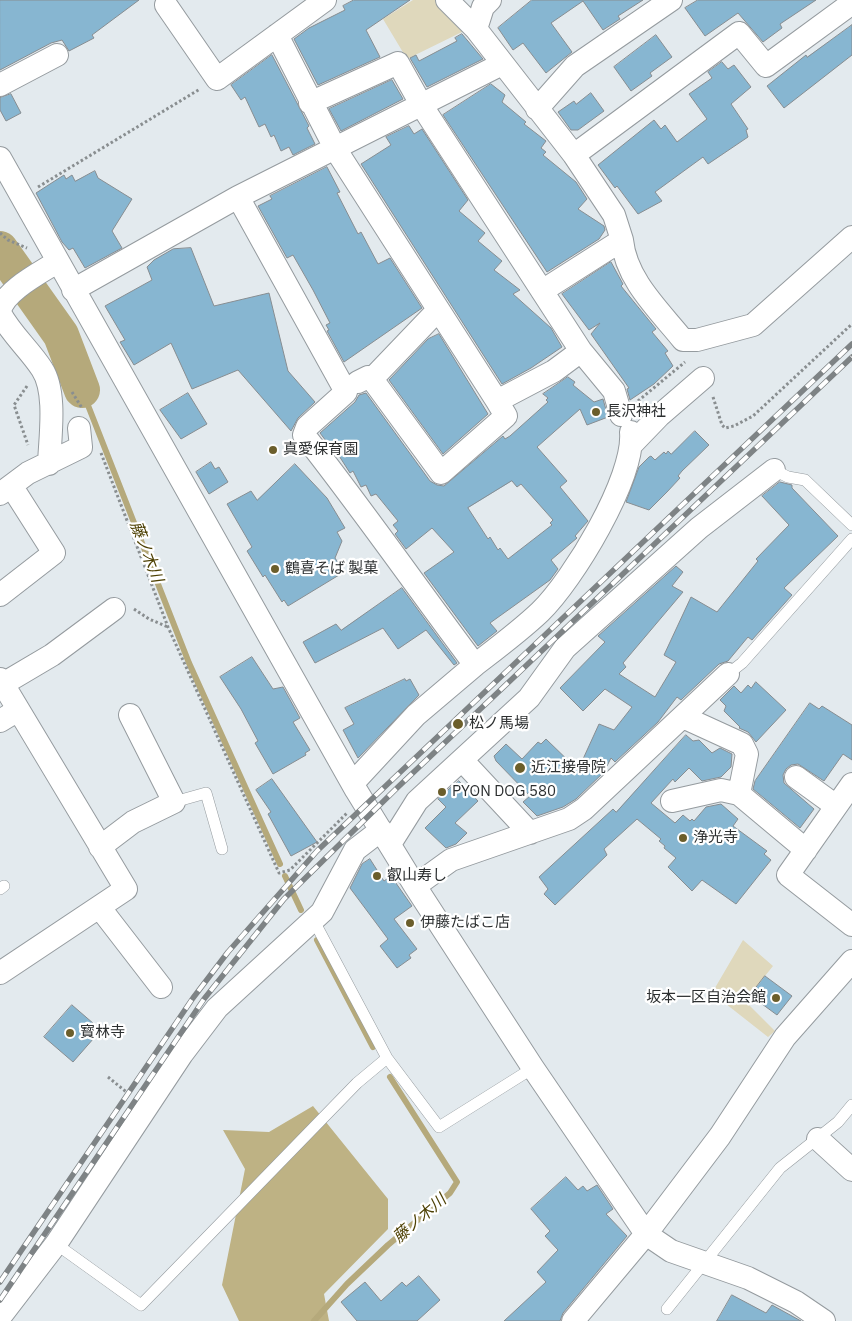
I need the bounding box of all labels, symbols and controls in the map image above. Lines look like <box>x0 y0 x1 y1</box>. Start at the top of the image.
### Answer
place label: 長沢神社 <box>606 403 666 421</box>
marker: 長沢神社 <box>590 406 602 418</box>
place label: 真愛保育園 <box>283 441 358 459</box>
marker: 真愛保育園 <box>267 444 279 456</box>
water label: 藤ノ木川 <box>126 519 166 585</box>
place label: 鶴喜そば 製菓 <box>285 560 379 578</box>
marker: 鶴喜そば 製菓 <box>269 563 281 575</box>
place label: 松ノ馬場 <box>469 715 529 733</box>
marker: 松ノ馬場 <box>451 717 465 731</box>
place label: 近江接骨院 <box>531 759 606 777</box>
marker: 近江接骨院 <box>513 761 527 775</box>
place label: PYON DOG 580 <box>452 783 556 801</box>
marker: PYON DOG 580 <box>436 786 448 798</box>
place label: 浄光寺 <box>693 829 738 847</box>
marker: 浄光寺 <box>677 832 689 844</box>
place label: 叡山寿し <box>387 867 447 885</box>
marker: 叡山寿し <box>371 870 383 882</box>
place label: 伊藤たばこ店 <box>420 914 510 932</box>
marker: 伊藤たばこ店 <box>404 917 416 929</box>
place label: 坂本一区自治会館 <box>646 989 766 1007</box>
marker: 坂本一区自治会館 <box>770 992 782 1004</box>
place label: 寳林寺 <box>80 1024 125 1042</box>
marker: 寳林寺 <box>64 1027 76 1039</box>
water label: 藤ノ木川 <box>390 1191 450 1247</box>

